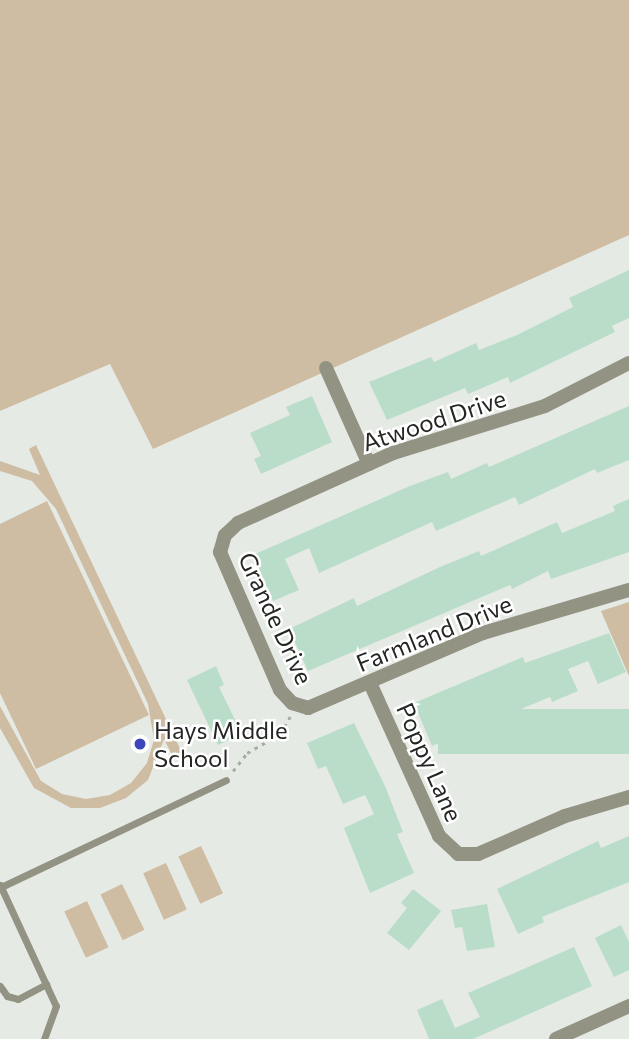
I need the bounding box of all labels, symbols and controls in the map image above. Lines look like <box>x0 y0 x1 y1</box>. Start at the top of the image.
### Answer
street label: Atwood Drive <box>359 383 509 457</box>
street label: Grande Drive <box>233 547 319 689</box>
street label: Farmland Drive <box>352 589 516 677</box>
street label: Poppy Lane <box>391 698 469 826</box>
place label: Hays Middle School <box>154 716 288 772</box>
marker: Hays Middle School <box>132 736 148 752</box>

